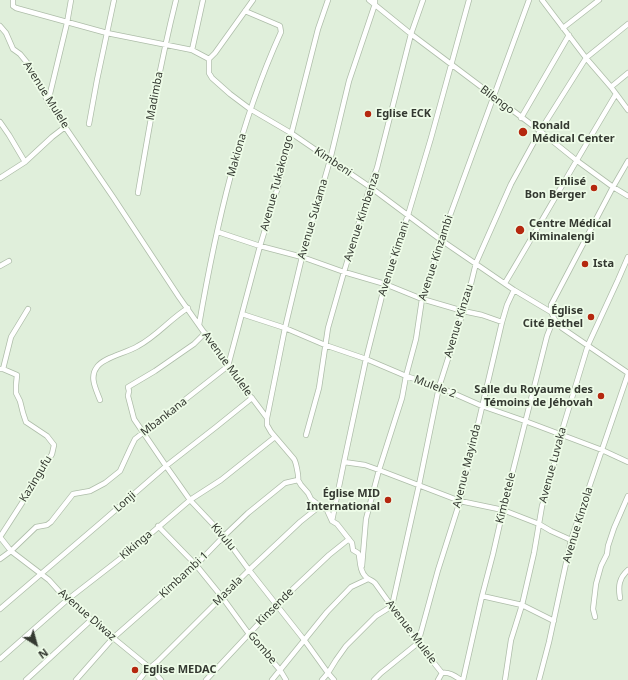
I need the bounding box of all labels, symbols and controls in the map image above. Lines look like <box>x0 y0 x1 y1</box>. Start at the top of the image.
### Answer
street label: Avenue Mulele <box>20 59 72 131</box>
street label: Madimba <box>144 71 166 121</box>
street label: Bilengo <box>477 83 517 117</box>
place label: Eglise ECK <box>376 107 431 121</box>
marker: Eglise ECK <box>363 109 373 119</box>
place label: Ronald Médical Center <box>532 119 615 145</box>
marker: Ronald Médical Center <box>517 126 529 138</box>
street label: Makiona <box>225 132 249 178</box>
street label: Avenue Tukakongo <box>258 134 296 232</box>
street label: Kimbeni <box>312 145 354 179</box>
street label: Avenue Kimbenza <box>341 171 383 263</box>
place label: Enlisé Bon Berger <box>525 175 586 201</box>
street label: Avenue Sukama <box>295 177 331 261</box>
marker: Enlisé Bon Berger <box>589 183 599 193</box>
street label: Avenue Kinzambi <box>416 214 456 302</box>
place label: Centre Médical Kiminalengi <box>529 217 611 243</box>
street label: Avenue Kimani <box>376 220 412 298</box>
marker: Centre Médical Kiminalengi <box>514 224 526 236</box>
place label: Ista <box>593 257 614 271</box>
marker: Ista <box>580 259 590 269</box>
street label: Avenue Kinzau <box>442 283 476 359</box>
place label: Église Cité Bethel <box>523 304 583 330</box>
marker: Église Cité Bethel <box>586 312 596 322</box>
street label: Avenue Mulele <box>199 329 255 399</box>
street label: Mulele 2 <box>412 373 458 401</box>
place label: Salle du Royaume des Témoins de Jéhovah <box>474 383 593 409</box>
marker: Salle du Royaume des Témoins de Jéhovah <box>596 391 606 401</box>
street label: Mbankana <box>138 395 190 439</box>
street label: Avenue Mayinda <box>450 423 484 509</box>
street label: Avenue Luvaka <box>537 426 569 504</box>
street label: Kazingufu <box>17 453 55 505</box>
street label: Kimbetele <box>493 471 519 525</box>
street label: Avenue Kinzola <box>560 485 596 565</box>
place label: Église MID International <box>307 487 380 513</box>
street label: Lonji <box>111 489 139 515</box>
marker: Église MID International <box>383 495 393 505</box>
street label: Kivulu <box>208 521 238 553</box>
street label: Kikinga <box>117 528 155 562</box>
street label: Kimbambi 1 <box>157 549 211 601</box>
street label: Masala <box>210 573 246 609</box>
street label: Kinsende <box>253 585 297 629</box>
street label: Avenue Diwaz <box>55 586 119 644</box>
street label: Avenue Mulele <box>383 598 439 666</box>
north arrow <box>16 624 56 664</box>
street label: Gombe <box>245 629 279 667</box>
text: N <box>35 645 52 663</box>
place label: Eglise MEDAC <box>143 663 216 677</box>
marker: Eglise MEDAC <box>130 665 140 675</box>

